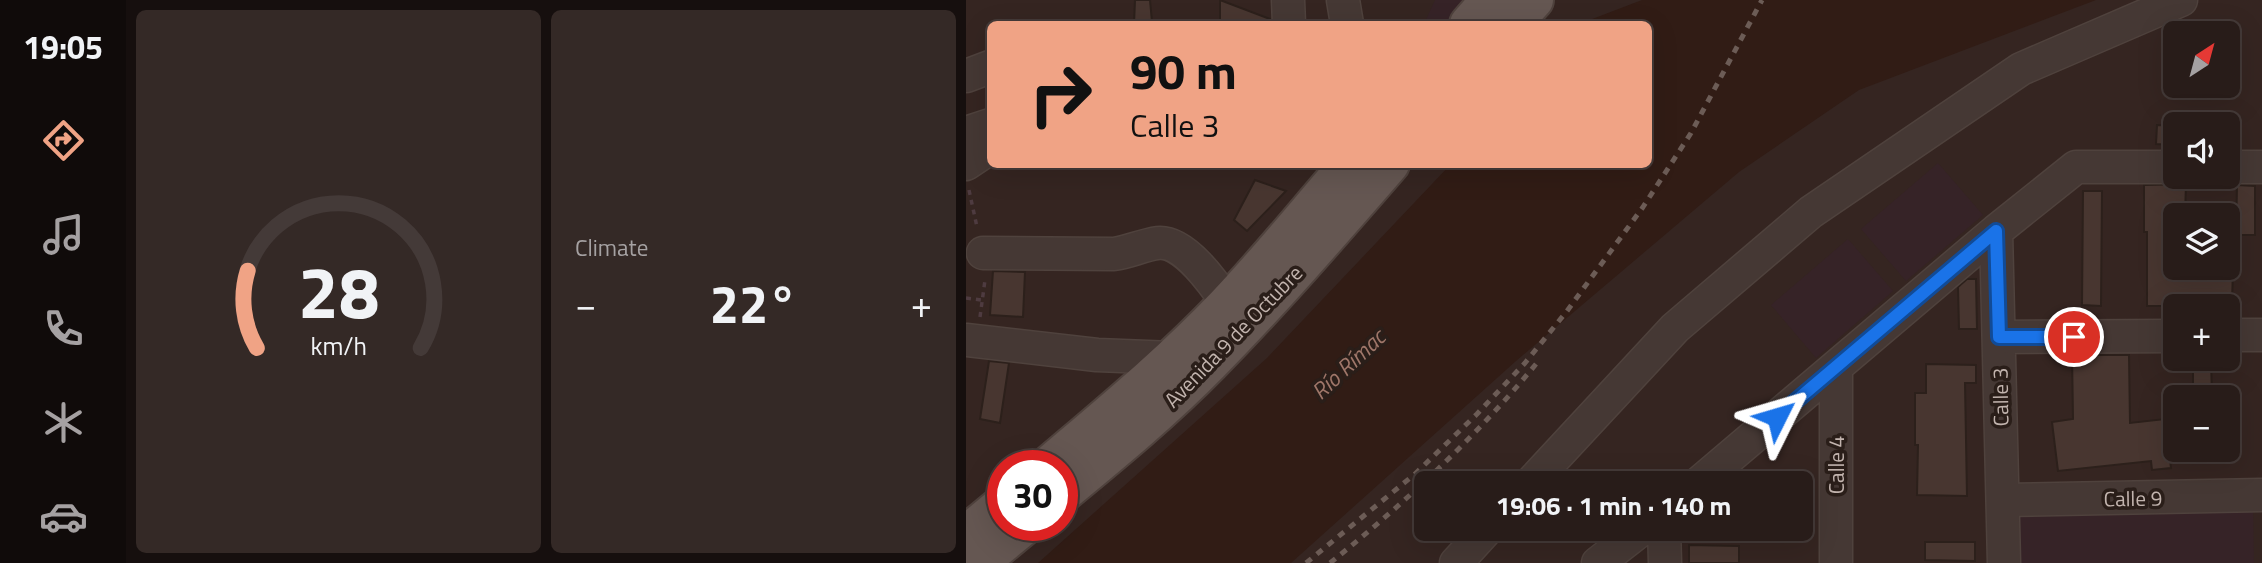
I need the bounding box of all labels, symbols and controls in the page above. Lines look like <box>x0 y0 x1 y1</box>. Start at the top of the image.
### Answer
north arrow <box>2163 21 2240 98</box>
map controls <box>2163 21 2240 462</box>
text: 19:05 <box>23 23 103 71</box>
text: 90 m <box>1130 33 1237 108</box>
icon: right <box>1015 49 1106 140</box>
text: Calle 3 <box>1130 101 1219 149</box>
button: sound <box>2163 112 2240 189</box>
icon: directions <box>39 116 88 165</box>
button: layers <box>2163 203 2240 280</box>
icon: music <box>39 210 88 259</box>
text: Climate <box>575 230 648 265</box>
text: 28 <box>298 236 379 346</box>
street label: Avenida 9 de Octubre <box>1156 257 1310 415</box>
text: 22° <box>710 264 797 343</box>
text: − <box>575 275 596 333</box>
text: + <box>911 275 932 333</box>
button: + <box>2163 294 2240 371</box>
icon: phone <box>39 304 88 353</box>
pin <box>2044 307 2104 367</box>
icon: arrive <box>2055 318 2093 356</box>
water label: Río Rímac <box>1303 319 1395 408</box>
text: km/h <box>310 326 367 364</box>
street label: Calle 3 <box>1983 367 2017 427</box>
position arrow <box>1740 380 1814 454</box>
button: − <box>2163 385 2240 462</box>
icon: climate <box>39 398 88 447</box>
street label: Calle 4 <box>1820 436 1852 494</box>
speed limit sign: 30 <box>987 450 1078 541</box>
street label: Calle 9 <box>2103 481 2163 515</box>
text: 19:06 · 1 min · 140 m <box>1496 486 1731 525</box>
icon: car <box>39 492 88 541</box>

